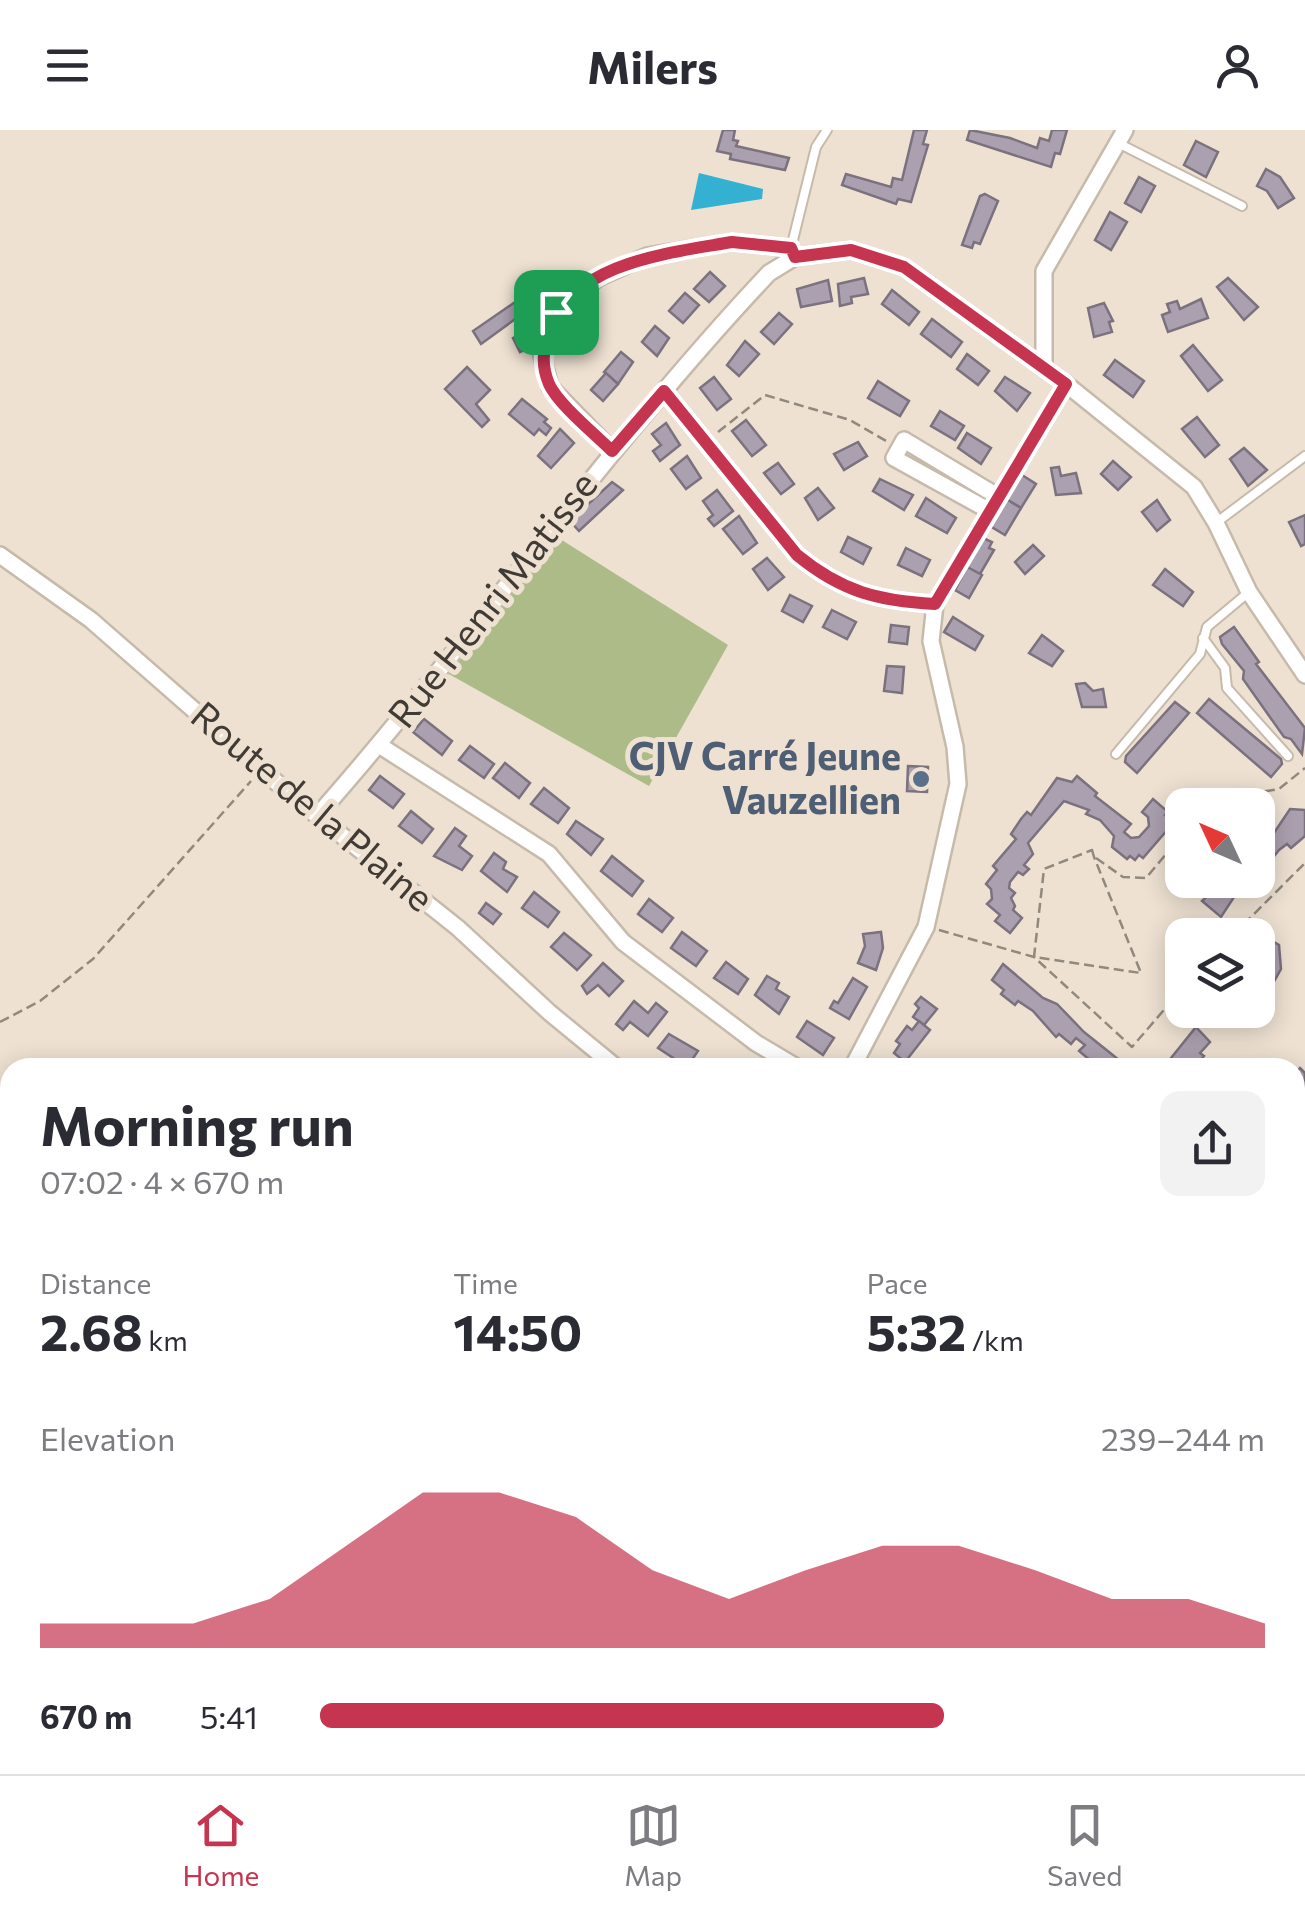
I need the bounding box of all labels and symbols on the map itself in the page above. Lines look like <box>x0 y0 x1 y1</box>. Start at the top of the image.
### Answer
pin <box>514 270 599 355</box>
street label: Rue Henri Matisse <box>376 461 606 736</box>
street label: Route de la Plaine <box>183 690 444 920</box>
place label: CJV Carré Jeune Vauzellien <box>629 731 901 822</box>
marker: CJV Carré Jeune Vauzellien <box>910 768 932 790</box>
north arrow <box>1165 788 1275 898</box>

